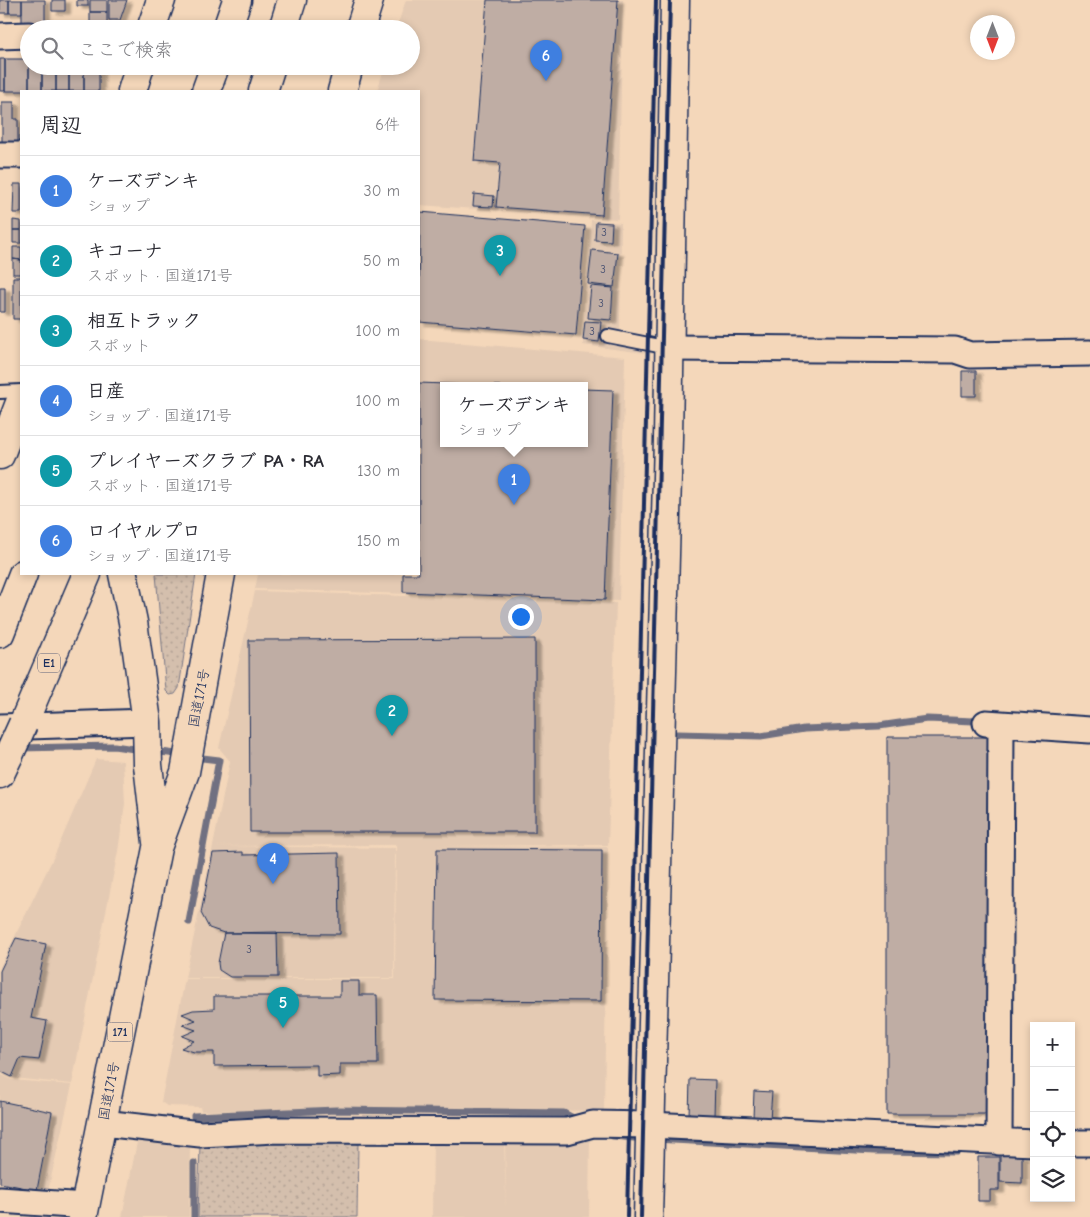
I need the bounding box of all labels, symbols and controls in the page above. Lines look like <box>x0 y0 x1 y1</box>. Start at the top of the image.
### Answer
north arrow <box>970 15 1015 60</box>
search box <box>20 20 420 75</box>
icon: search <box>38 34 66 62</box>
text: ここで検索 <box>78 39 173 61</box>
pin: 6 <box>530 40 562 81</box>
text: 周辺 <box>40 113 82 137</box>
text: 6件 <box>375 116 400 134</box>
text: ケーズデンキ <box>87 170 199 192</box>
text: 1 <box>53 182 59 200</box>
text: 30 m <box>364 182 400 200</box>
text: ショップ <box>87 197 150 215</box>
house number: 3 <box>601 226 607 239</box>
pin: 3 <box>484 235 516 276</box>
text: キコーナ <box>87 240 163 262</box>
text: 2 <box>52 252 60 270</box>
text: 50 m <box>363 252 400 270</box>
house number: 3 <box>600 263 606 276</box>
text: スポット · 国道171号 <box>87 267 233 285</box>
house number: 3 <box>598 297 604 310</box>
text: 相互トラック <box>87 310 201 332</box>
text: 3 <box>52 322 60 340</box>
text: 100 m <box>356 322 400 340</box>
house number: 3 <box>589 325 595 338</box>
text: スポット <box>87 337 151 355</box>
text: 日産 <box>87 380 125 402</box>
popup <box>440 382 588 447</box>
text: 4 <box>52 392 60 410</box>
text: 100 m <box>356 392 400 410</box>
text: ケーズデンキ <box>458 394 570 416</box>
text: ショップ · 国道171号 <box>87 407 232 425</box>
text: ショップ <box>458 421 521 439</box>
text: プレイヤーズクラブ PA・RA <box>87 450 324 472</box>
text: 5 <box>52 462 60 480</box>
text: 130 m <box>357 462 400 480</box>
pin: 1 <box>498 464 530 505</box>
text: スポット · 国道171号 <box>87 477 233 495</box>
text: ロイヤルプロ <box>87 520 201 542</box>
text: 6 <box>52 532 60 550</box>
text: 150 m <box>357 532 400 550</box>
text: ショップ · 国道171号 <box>87 547 232 565</box>
your location <box>508 604 534 630</box>
road number: E1 <box>38 654 60 672</box>
street label: 国道171号 <box>185 667 213 729</box>
pin: 2 <box>376 695 408 736</box>
pin: 4 <box>257 843 289 884</box>
house number: 3 <box>246 943 252 956</box>
pin: 5 <box>267 987 299 1028</box>
road number: 171 <box>108 1022 132 1042</box>
map controls <box>1030 1022 1075 1202</box>
button: + <box>1030 1022 1075 1067</box>
street label: 国道171号 <box>95 1060 123 1122</box>
button: − <box>1030 1067 1075 1112</box>
button: locate <box>1030 1112 1075 1157</box>
button: layers <box>1030 1157 1075 1202</box>

